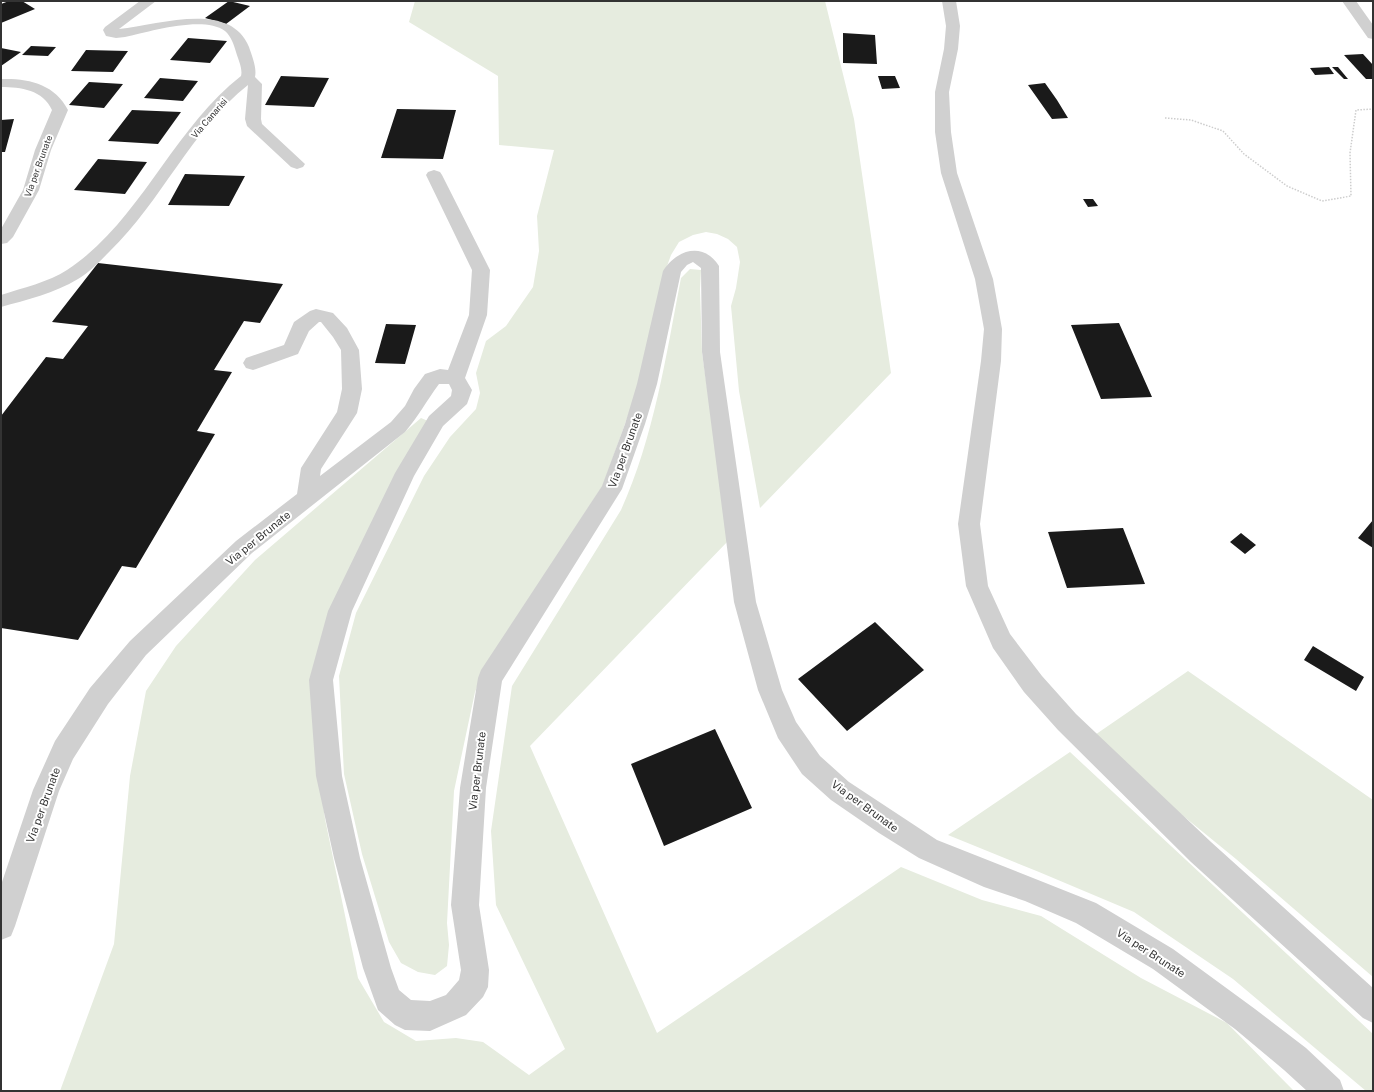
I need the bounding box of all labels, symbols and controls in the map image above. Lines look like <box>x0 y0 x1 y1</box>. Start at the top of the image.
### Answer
street label: Via Canarisi <box>189 96 229 140</box>
street label: Via per Brunate <box>22 134 54 198</box>
street label: Via per Brunate <box>606 411 644 489</box>
street label: Via per Brunate <box>223 508 293 568</box>
street label: Via per Brunate <box>466 731 488 811</box>
street label: Via per Brunate <box>24 766 62 844</box>
street label: Via per Brunate <box>829 778 901 834</box>
street label: Via per Brunate <box>1114 926 1188 980</box>

